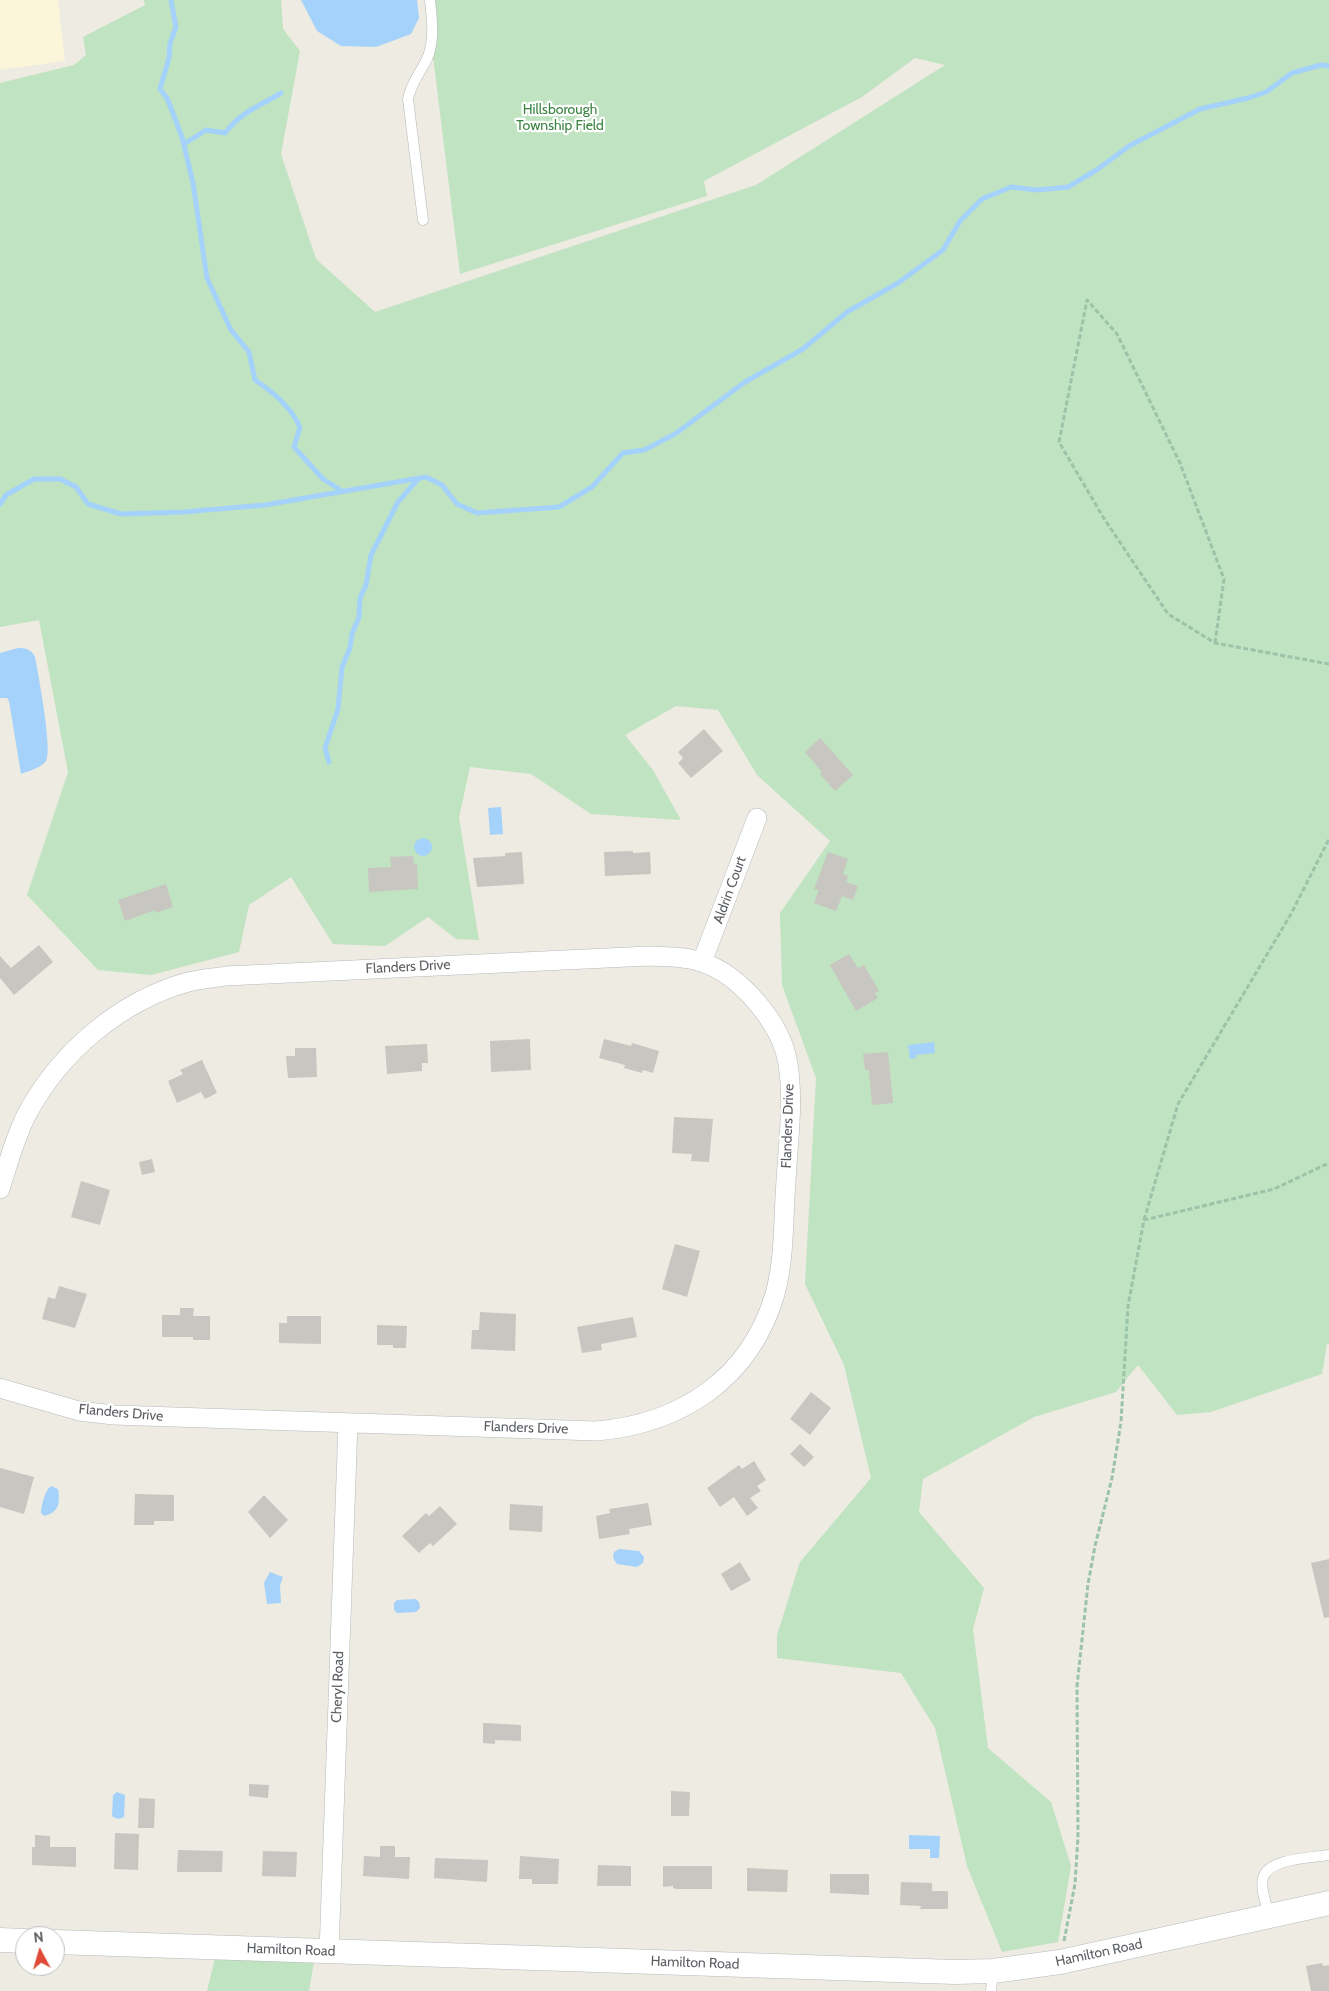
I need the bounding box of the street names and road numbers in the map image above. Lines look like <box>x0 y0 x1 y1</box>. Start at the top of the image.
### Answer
street label: Aldrin Court <box>710 854 750 926</box>
street label: Flanders Drive <box>365 956 451 978</box>
street label: Flanders Drive <box>778 1083 798 1169</box>
street label: Flanders Drive <box>78 1401 164 1425</box>
street label: Flanders Drive <box>483 1418 569 1438</box>
street label: Cheryl Road <box>328 1651 348 1723</box>
street label: Hamilton Road <box>1054 1936 1144 1970</box>
street label: Hamilton Road <box>246 1940 336 1960</box>
street label: Hamilton Road <box>650 1953 740 1973</box>

